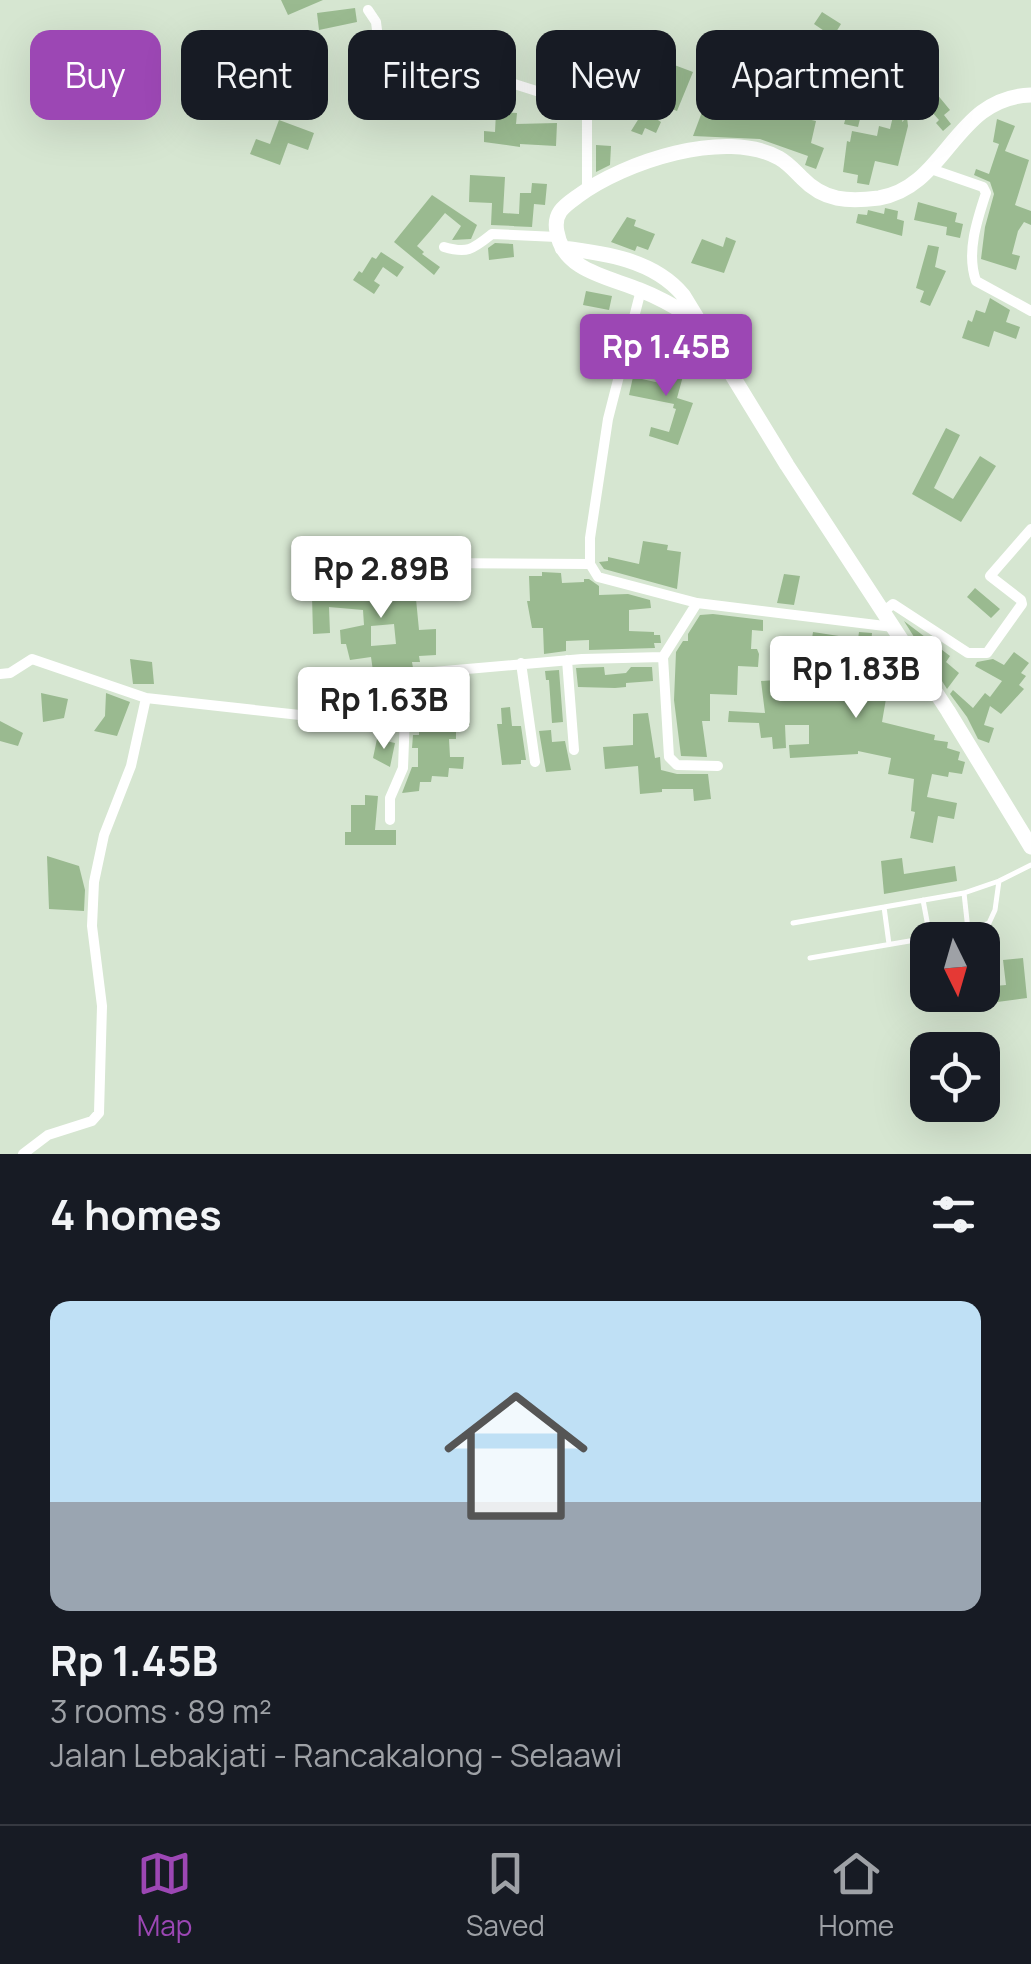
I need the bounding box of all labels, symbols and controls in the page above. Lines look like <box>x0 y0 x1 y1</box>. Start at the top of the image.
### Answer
chip: Buy <box>30 30 161 120</box>
chip: Rent <box>181 30 328 120</box>
chip: Filters <box>348 30 516 120</box>
chip: New <box>536 30 676 120</box>
chip: Apartment <box>696 30 939 120</box>
pin: Rp 1.45B <box>563 314 769 399</box>
text: Rp 1.45B <box>602 324 730 368</box>
pin: Rp 2.89B <box>278 536 484 621</box>
text: Rp 2.89B <box>313 546 449 590</box>
pin: Rp 1.83B <box>753 636 959 721</box>
text: Rp 1.83B <box>792 646 920 690</box>
pin: Rp 1.63B <box>281 667 487 752</box>
text: Rp 1.63B <box>320 677 448 721</box>
north arrow <box>910 922 1000 1012</box>
map controls <box>910 922 1000 1122</box>
button: locate <box>910 1032 1000 1122</box>
text: 4 homes <box>50 1185 222 1243</box>
icon: filters <box>926 1187 981 1242</box>
icon: home <box>426 1366 606 1546</box>
text: Rp 1.45B <box>50 1631 218 1689</box>
text: 3 rooms · 89 m² <box>50 1689 272 1733</box>
text: Jalan Lebakjati - Rancakalong - Selaawi <box>50 1733 623 1777</box>
tab: Map <box>137 1846 192 1944</box>
tab: Saved <box>466 1846 545 1944</box>
tab: Home <box>818 1846 894 1944</box>

